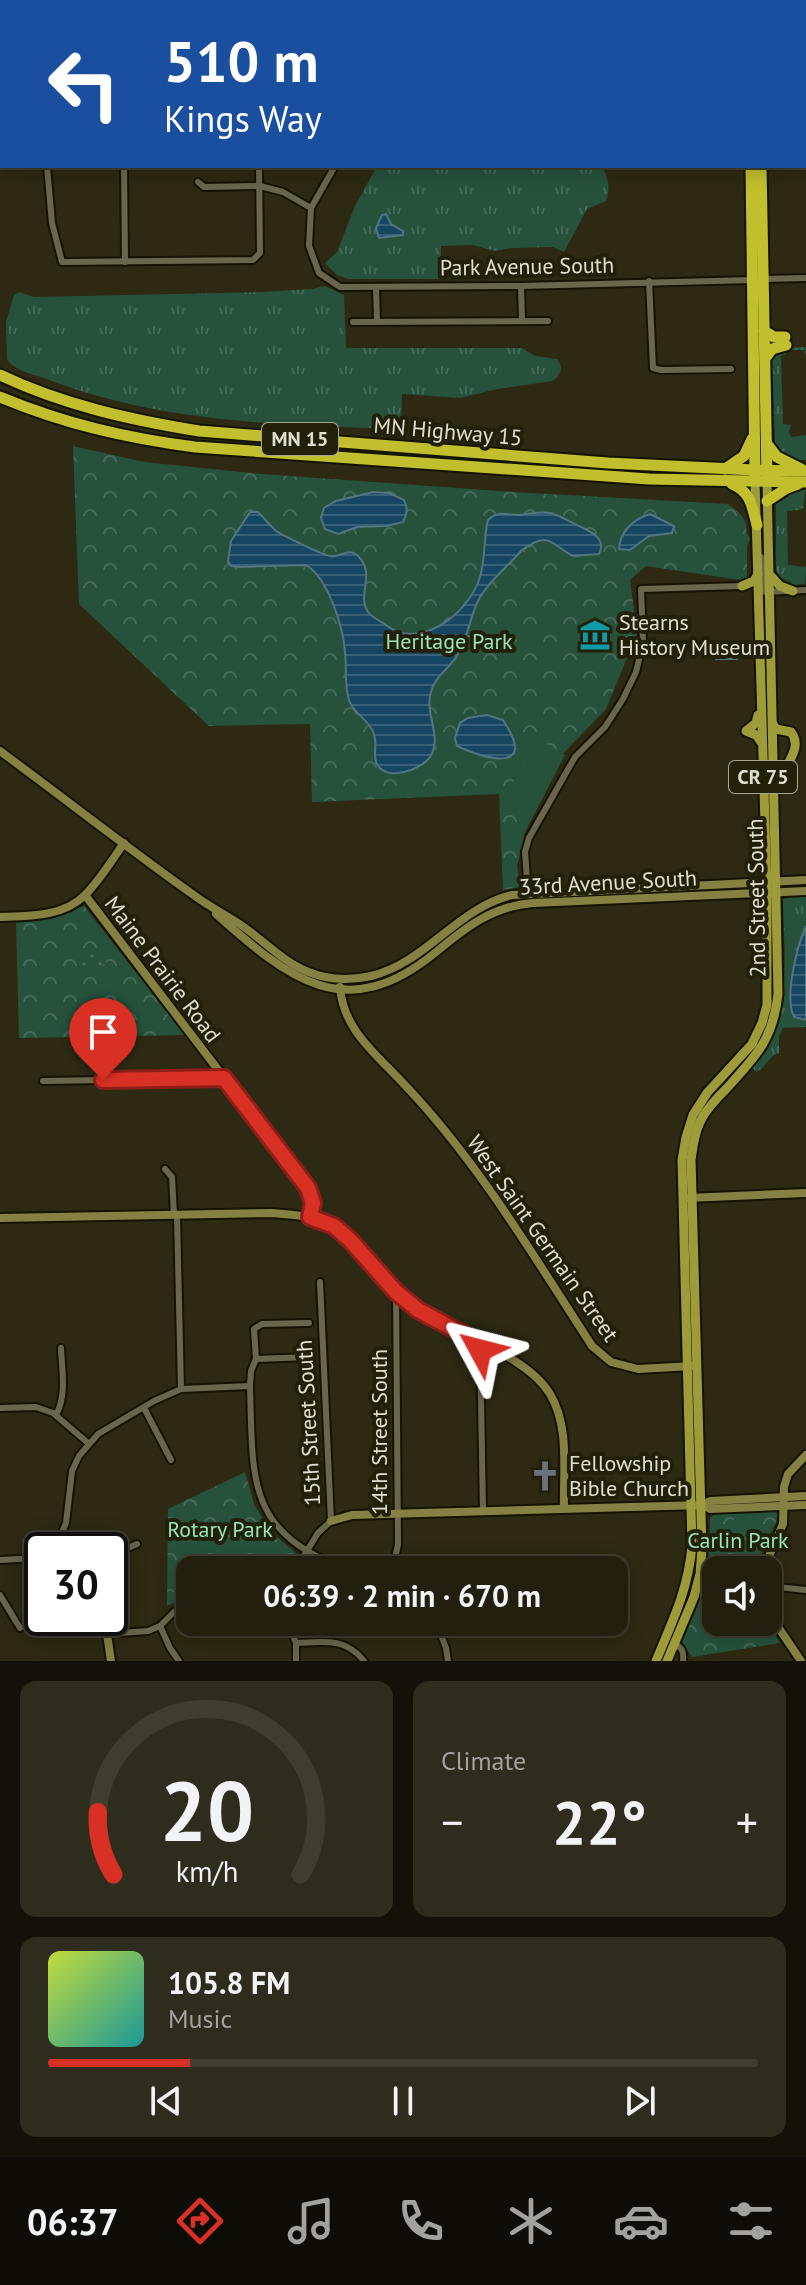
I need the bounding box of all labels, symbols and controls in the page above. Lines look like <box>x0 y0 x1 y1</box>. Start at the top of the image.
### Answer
text: 510 m <box>164 25 319 97</box>
icon: left <box>32 32 136 136</box>
text: Kings Way <box>164 95 322 142</box>
street label: Park Avenue South <box>440 250 614 282</box>
street label: MN Highway 15 <box>373 411 523 451</box>
road number: MN 15 <box>262 423 338 455</box>
place label: Stearns History Museum <box>619 608 770 661</box>
museum icon: Stearns History Museum <box>578 618 612 652</box>
park label: Heritage Park <box>385 627 513 655</box>
road number: CR 75 <box>729 761 797 793</box>
street label: 2nd Street South <box>741 818 771 978</box>
street label: 33rd Avenue South <box>518 863 698 901</box>
street label: Maine Prairie Road <box>99 890 227 1048</box>
pin <box>69 998 137 1080</box>
icon: arrive <box>81 1010 125 1054</box>
street label: West Saint Germain Street <box>461 1129 625 1347</box>
position arrow <box>438 1308 522 1392</box>
street label: 15th Street South <box>290 1339 326 1507</box>
street label: 14th Street South <box>365 1349 393 1515</box>
place label: Fellowship Bible Church <box>569 1449 689 1502</box>
church icon: Fellowship Bible Church <box>528 1459 562 1493</box>
park label: Rotary Park <box>167 1515 273 1543</box>
park label: Carlin Park <box>687 1526 789 1554</box>
speed limit sign: 30 <box>24 1532 128 1636</box>
map controls <box>702 1556 782 1636</box>
button: sound <box>702 1556 782 1636</box>
text: 06:39 · 2 min · 670 m <box>263 1576 541 1615</box>
text: Climate <box>441 1744 526 1777</box>
text: 20 <box>159 1756 254 1864</box>
text: 22° <box>552 1783 647 1861</box>
text: − <box>441 1793 463 1850</box>
text: + <box>736 1793 758 1850</box>
text: km/h <box>175 1853 238 1890</box>
text: 105.8 FM <box>168 1963 290 2002</box>
text: Music <box>168 2002 232 2035</box>
icon: previous <box>144 2079 188 2123</box>
icon: pause <box>381 2079 425 2123</box>
icon: next <box>618 2079 662 2123</box>
icon: directions <box>172 2193 228 2249</box>
icon: music <box>283 2193 339 2249</box>
icon: phone <box>393 2193 449 2249</box>
icon: climate <box>503 2193 559 2249</box>
icon: car <box>613 2193 669 2249</box>
icon: filters <box>723 2193 779 2249</box>
text: 06:37 <box>27 2198 118 2245</box>

